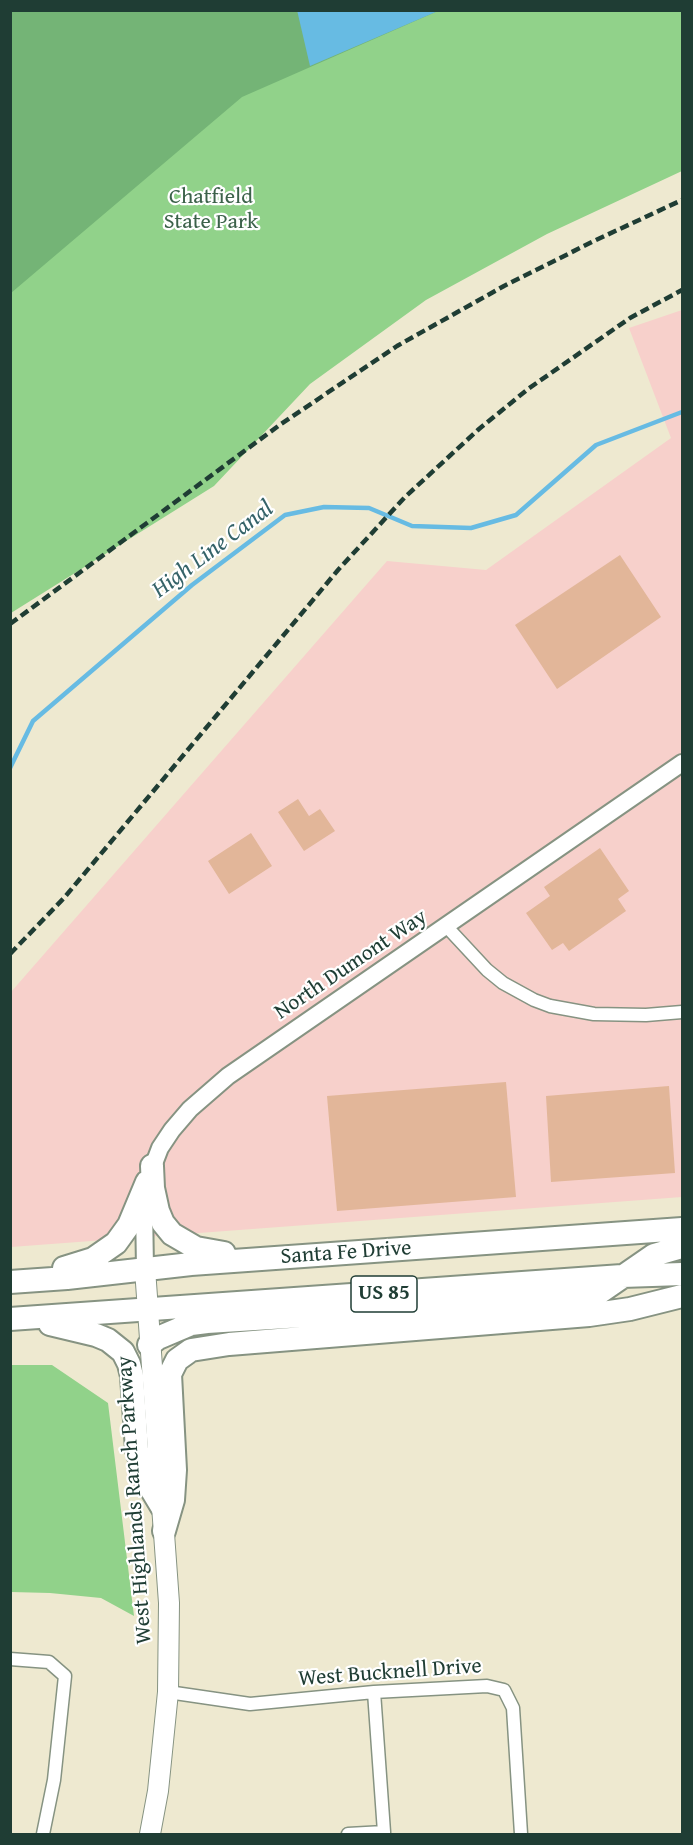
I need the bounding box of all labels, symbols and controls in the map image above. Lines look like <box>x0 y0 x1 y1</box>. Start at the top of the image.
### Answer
park label: Chatfield State Park <box>164 184 258 236</box>
water label: High Line Canal <box>147 495 279 605</box>
street label: North Dumont Way <box>270 904 432 1026</box>
street label: Santa Fe Drive <box>280 1235 412 1271</box>
road number: US 85 <box>351 1276 417 1312</box>
street label: West Highlands Ranch Parkway <box>112 1355 158 1645</box>
street label: West Bucknell Drive <box>297 1653 483 1693</box>

